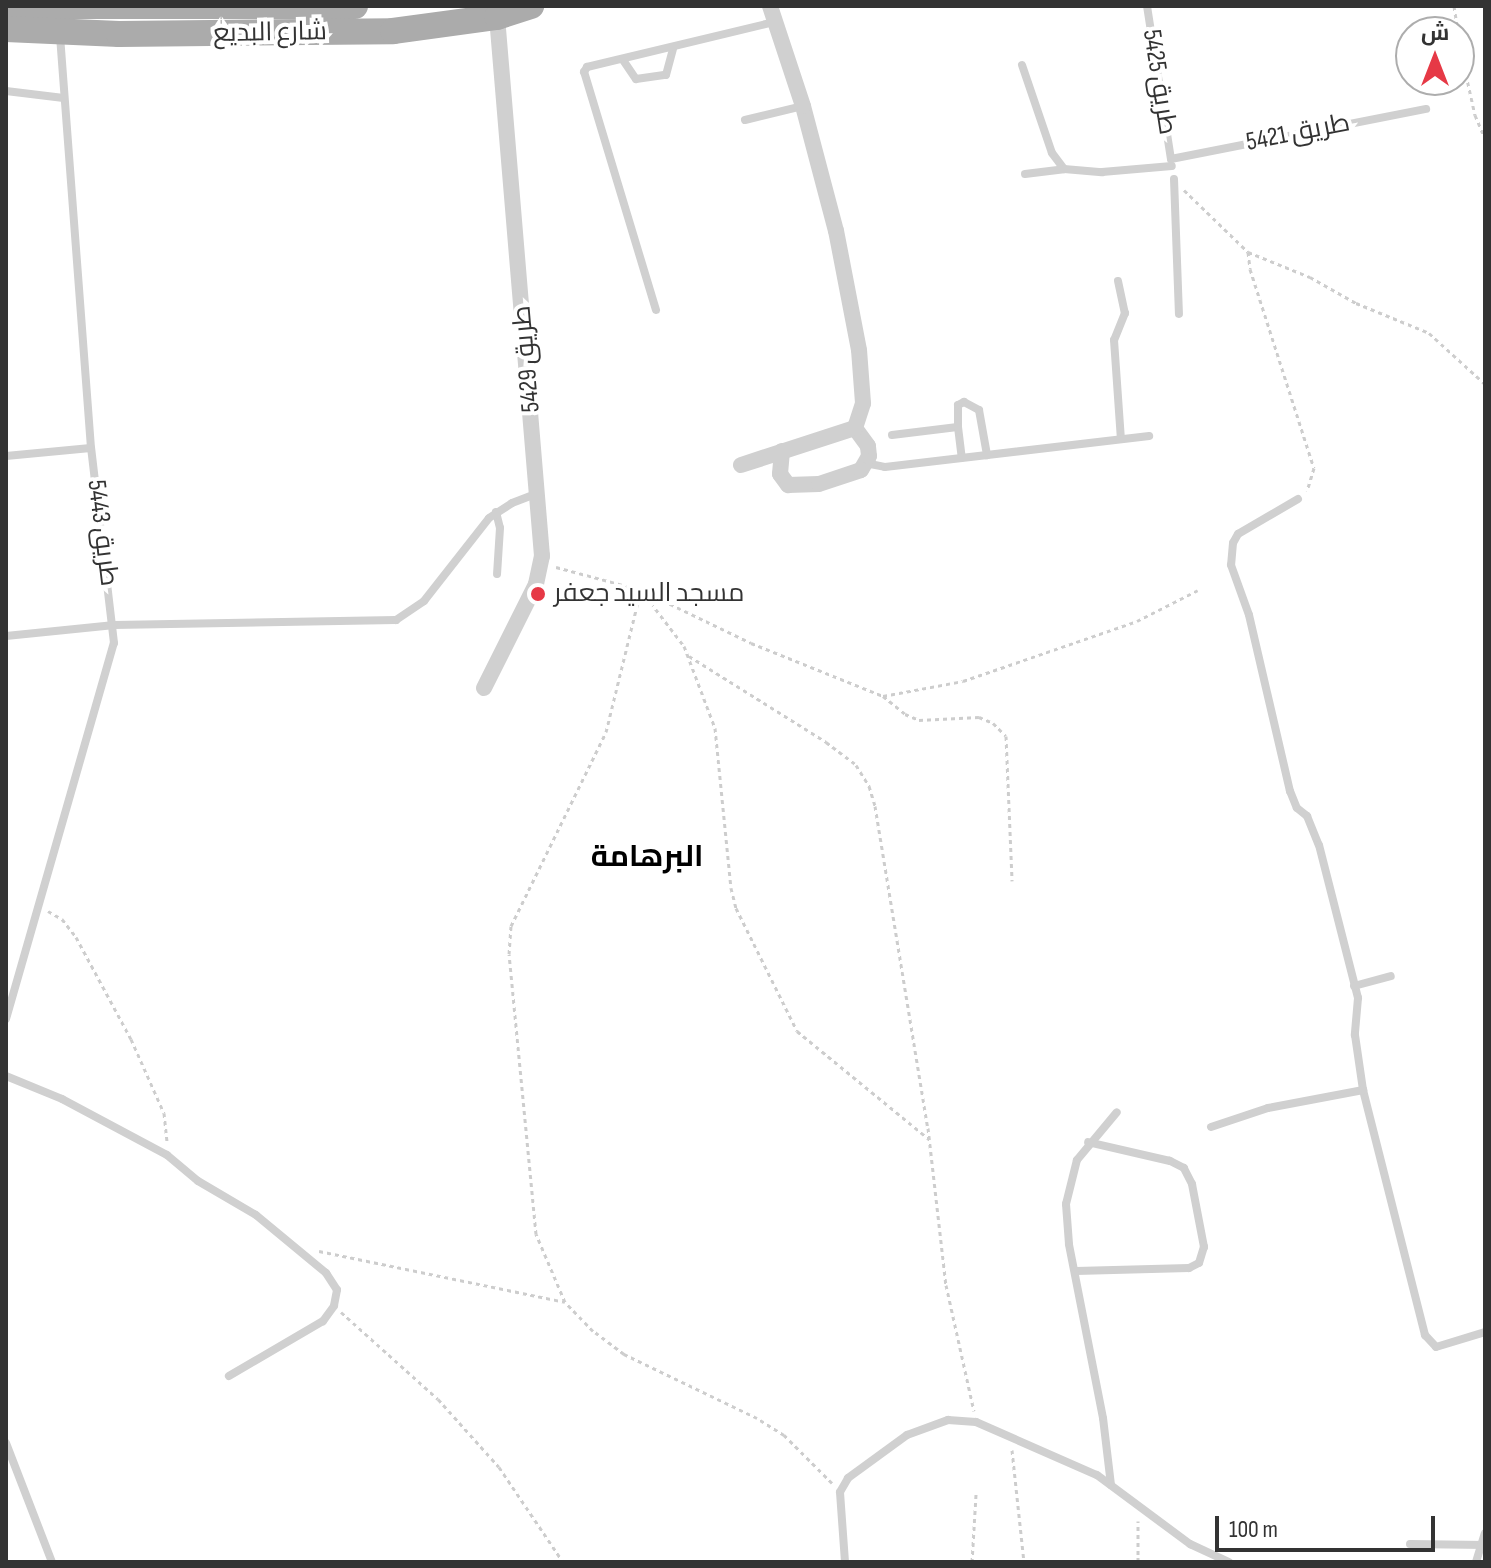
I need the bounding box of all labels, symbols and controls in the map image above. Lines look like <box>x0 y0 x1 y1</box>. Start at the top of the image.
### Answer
street label: شارع البديع <box>213 16 327 50</box>
north arrow <box>1395 16 1475 96</box>
text: ش <box>1421 20 1449 47</box>
street label: طريق 5425 <box>1135 27 1183 137</box>
street label: طريق 5421 <box>1244 108 1352 158</box>
street label: طريق 5429 <box>507 304 547 414</box>
street label: طريق 5443 <box>80 478 124 588</box>
place label: مسجد السيد جعفر <box>554 578 744 610</box>
marker: مسجد السيد جعفر <box>529 585 547 603</box>
district label: البرهامة <box>591 839 703 875</box>
scale bar <box>1219 1500 1439 1550</box>
text: 100 m <box>1229 1515 1278 1544</box>

